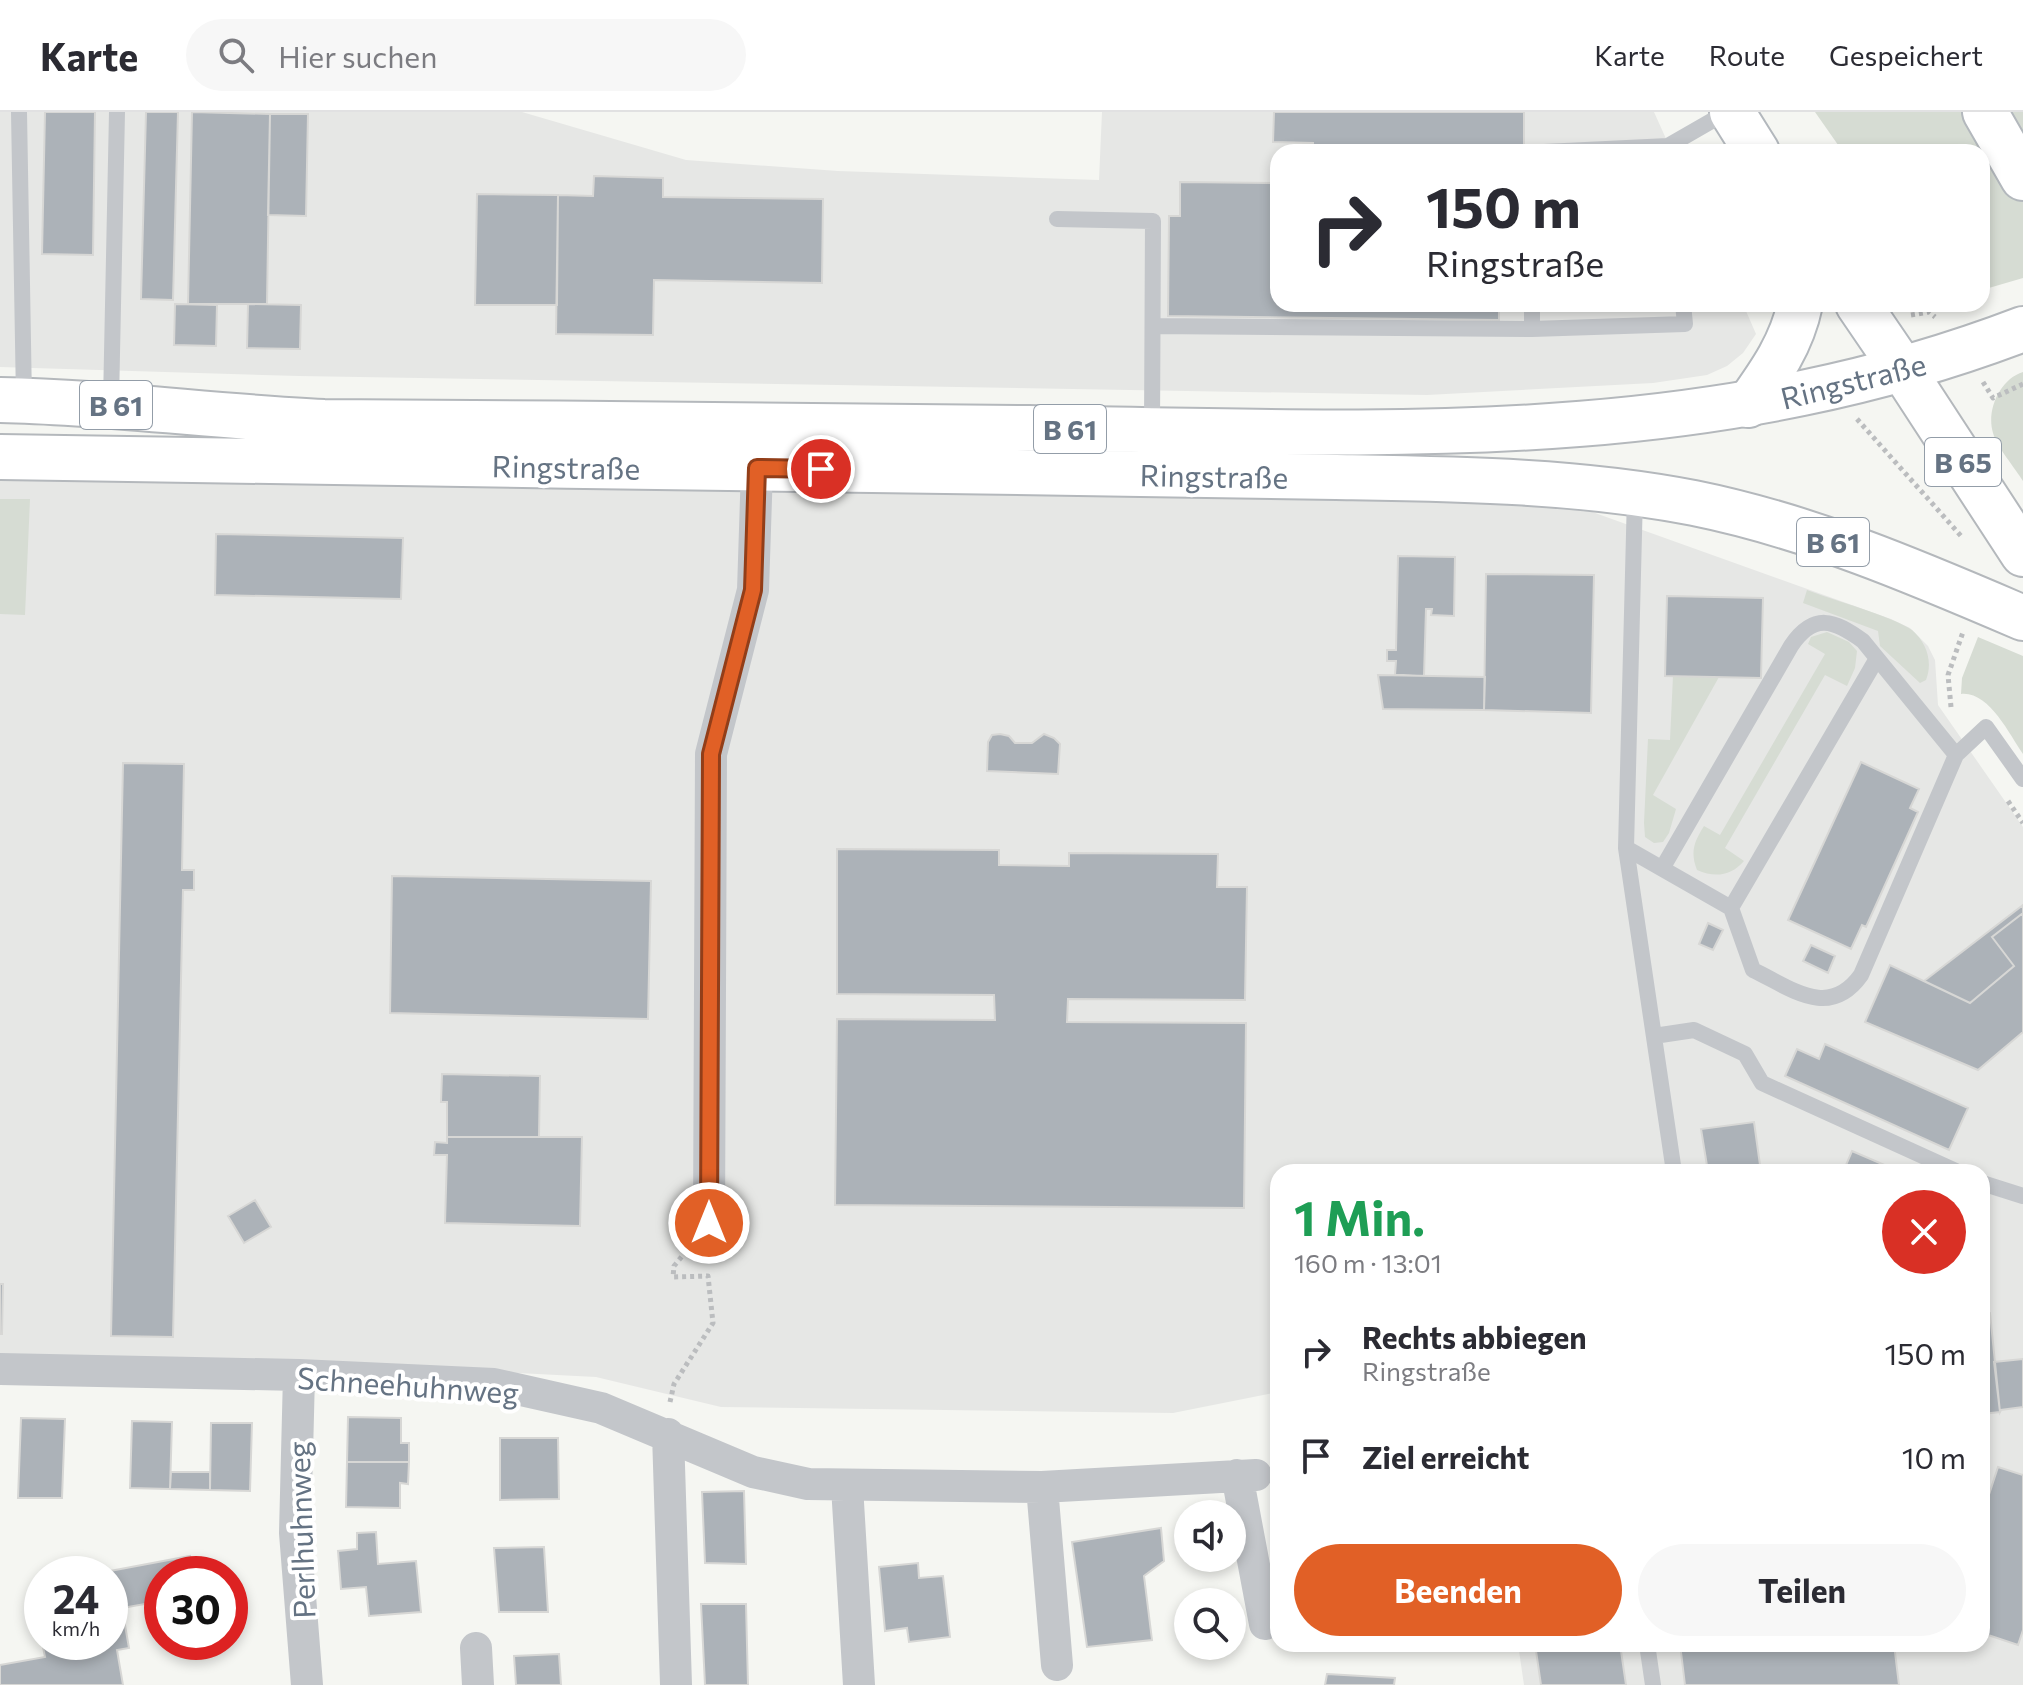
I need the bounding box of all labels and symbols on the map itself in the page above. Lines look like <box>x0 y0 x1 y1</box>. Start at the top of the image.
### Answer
street label: Ringstraße <box>1776 344 1930 416</box>
road number: B 61 <box>80 381 152 429</box>
road number: B 61 <box>1034 405 1106 453</box>
pin <box>787 435 855 503</box>
road number: B 65 <box>1925 438 2001 486</box>
street label: Ringstraße <box>491 446 641 486</box>
street label: Ringstraße <box>1139 455 1289 495</box>
road number: B 61 <box>1797 518 1869 566</box>
position arrow <box>667 1181 751 1265</box>
street label: Schneehuhnweg <box>296 1358 520 1410</box>
street label: Perlhuhnweg <box>278 1441 322 1619</box>
speed limit sign: 30 <box>144 1556 248 1660</box>

